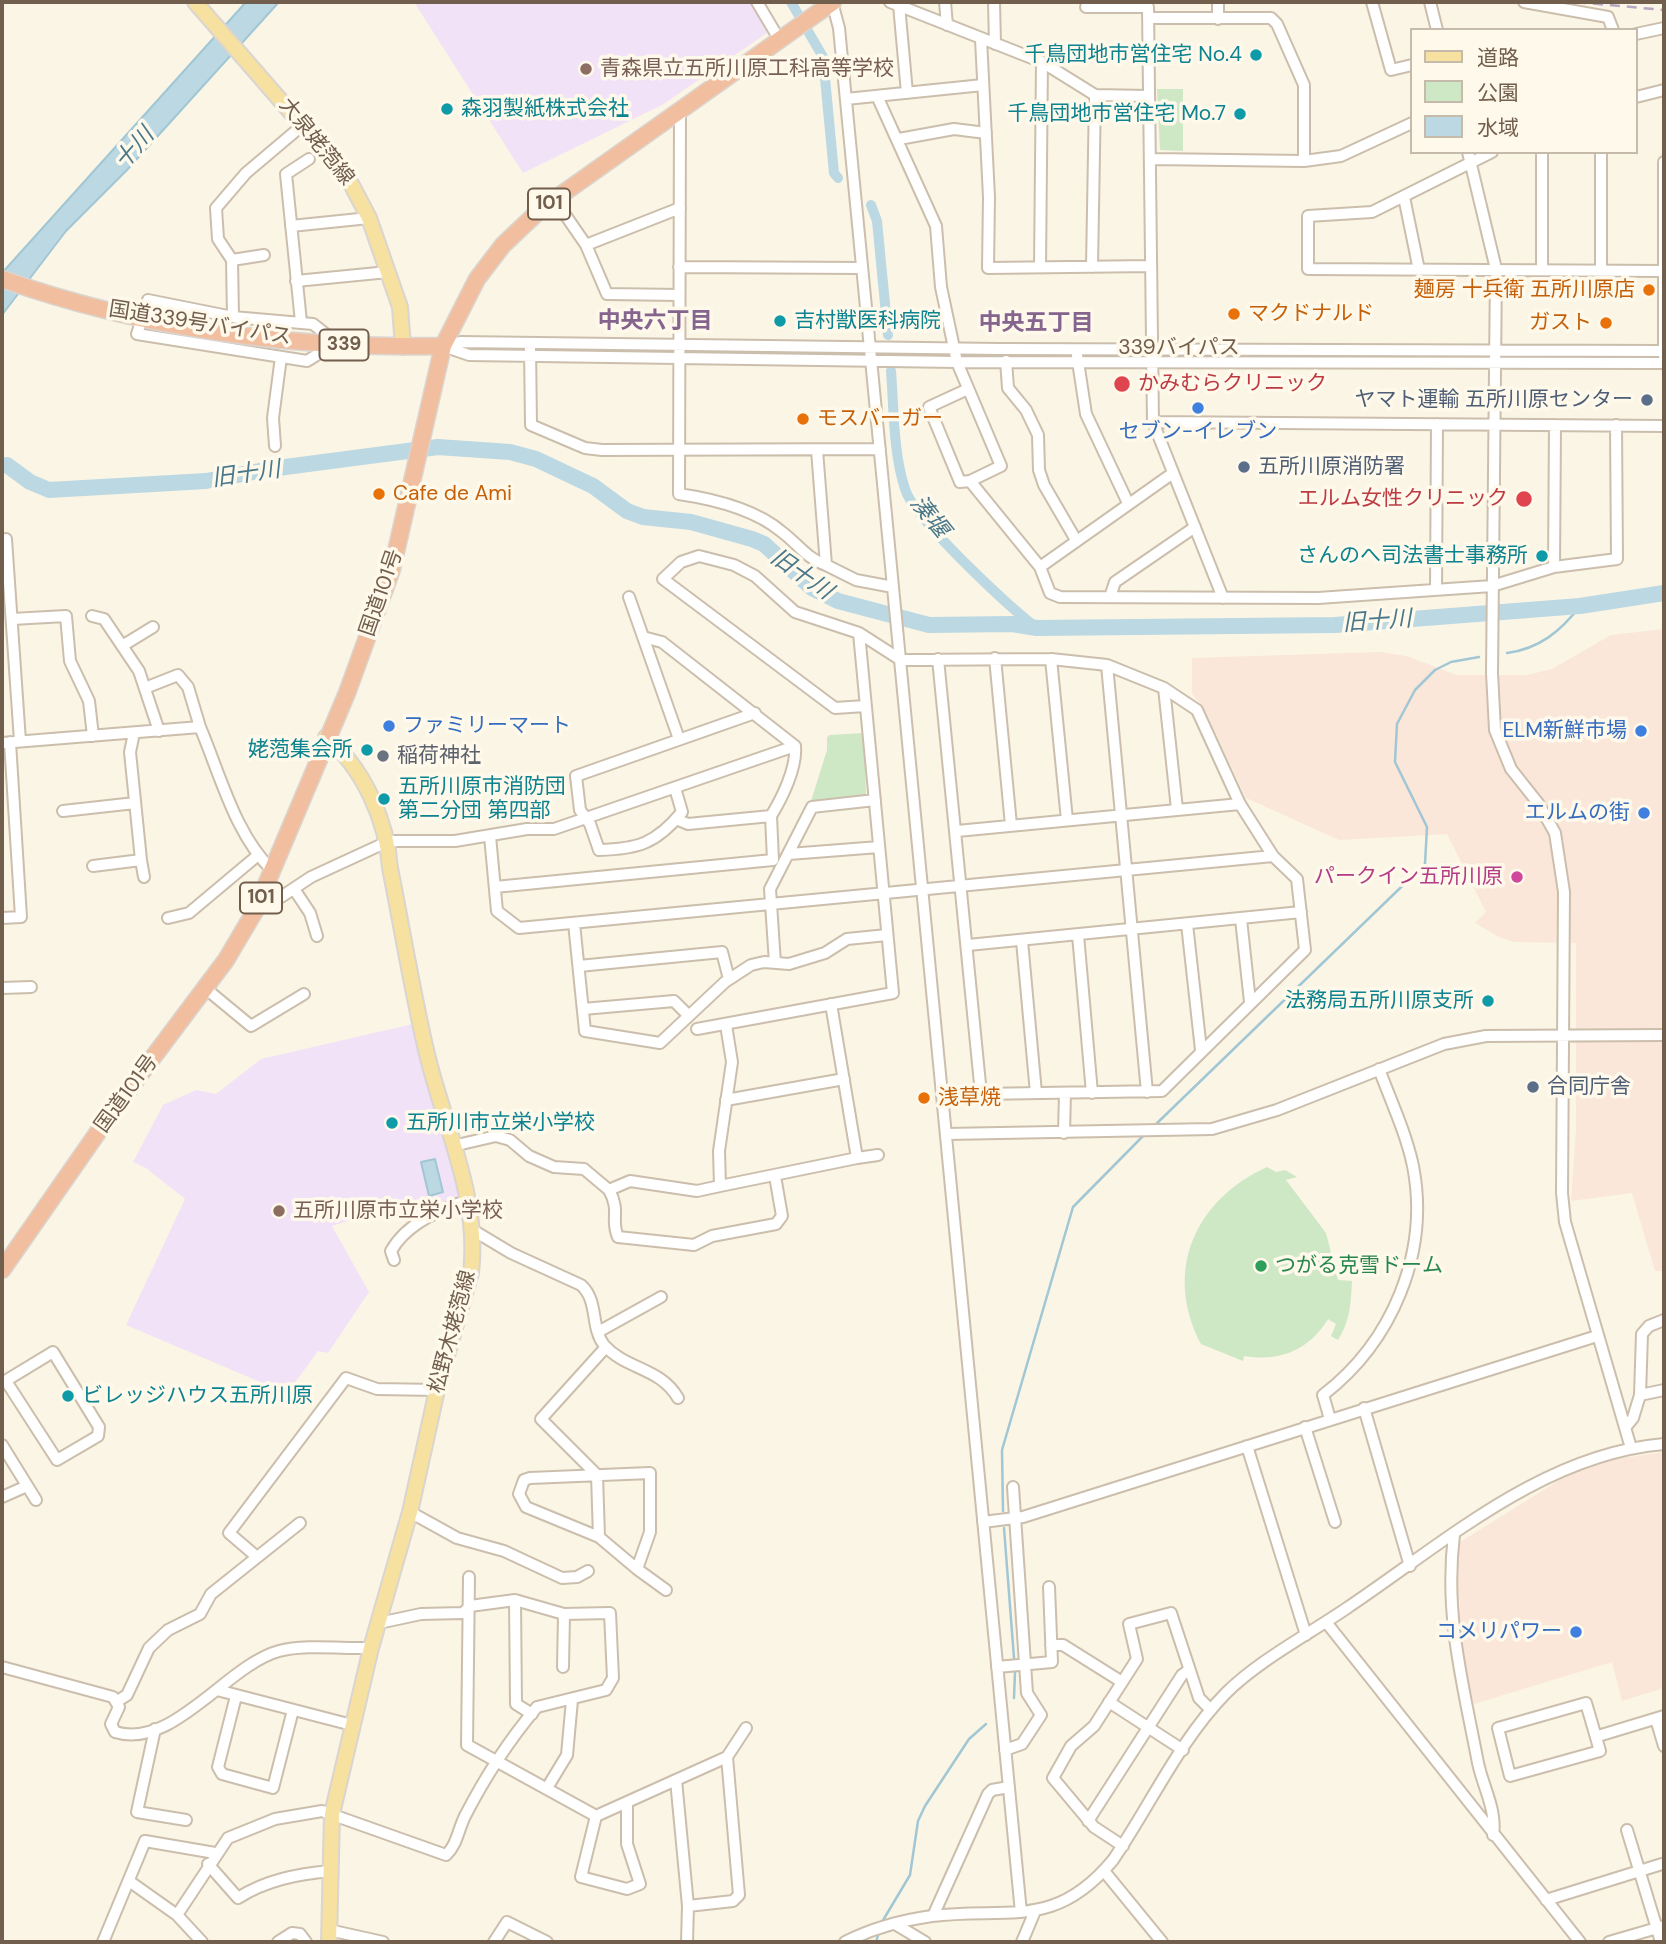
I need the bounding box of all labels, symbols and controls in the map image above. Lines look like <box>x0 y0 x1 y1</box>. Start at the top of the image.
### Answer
legend <box>1410 28 1638 154</box>
place label: 千鳥団地市営住宅 No.4 <box>1025 42 1242 68</box>
text: 道路 <box>1477 44 1519 72</box>
marker: 千鳥団地市営住宅 No.4 <box>1248 47 1264 63</box>
place label: 青森県立五所川原工科高等学校 <box>600 56 894 82</box>
marker: 青森県立五所川原工科高等学校 <box>578 61 594 77</box>
text: 公園 <box>1477 79 1519 107</box>
street label: 大泉姥萢線 <box>273 93 359 191</box>
place label: 森羽製紙株式会社 <box>461 96 629 122</box>
marker: 森羽製紙株式会社 <box>439 101 455 117</box>
place label: 千鳥団地市営住宅 Mo.7 <box>1008 101 1226 127</box>
marker: 千鳥団地市営住宅 Mo.7 <box>1232 106 1248 122</box>
text: 水域 <box>1477 114 1519 142</box>
water label: 十川 <box>109 123 161 175</box>
road number: 101 <box>528 188 570 220</box>
place label: 麺房 十兵衛 五所川原店 <box>1414 277 1635 303</box>
marker: 麺房 十兵衛 五所川原店 <box>1641 282 1657 298</box>
street label: 国道339号バイパス <box>107 297 293 351</box>
place label: マクドナルド <box>1248 301 1374 327</box>
marker: マクドナルド <box>1226 306 1242 322</box>
district label: 中央六丁目 <box>598 308 712 336</box>
place label: 吉村獣医科病院 <box>794 308 941 334</box>
district label: 中央五丁目 <box>979 310 1093 338</box>
place label: ガスト <box>1529 310 1592 336</box>
marker: 吉村獣医科病院 <box>772 313 788 329</box>
marker: ガスト <box>1598 315 1614 331</box>
road number: 339 <box>320 330 368 360</box>
street label: 339バイパス <box>1118 335 1240 361</box>
place label: かみむらクリニック <box>1138 371 1327 397</box>
marker: かみむらクリニック <box>1112 374 1132 394</box>
place label: ヤマト運輸 五所川原センター <box>1354 387 1633 413</box>
marker: ヤマト運輸 五所川原センター <box>1639 392 1655 408</box>
marker: セブン-イレブン <box>1190 400 1206 416</box>
place label: モスバーガー <box>817 406 943 432</box>
marker: モスバーガー <box>795 411 811 427</box>
place label: セブン-イレブン <box>1119 419 1277 445</box>
place label: 五所川原消防署 <box>1258 454 1405 480</box>
water label: 旧十川 <box>210 457 282 493</box>
marker: 五所川原消防署 <box>1236 459 1252 475</box>
place label: Cafe de Ami <box>393 481 512 507</box>
marker: Cafe de Ami <box>371 486 387 502</box>
place label: エルム女性クリニック <box>1298 486 1508 512</box>
marker: エルム女性クリニック <box>1514 489 1534 509</box>
water label: 湊堰 <box>904 490 954 544</box>
place label: さんのへ司法書士事務所 <box>1297 543 1528 569</box>
water label: 旧十川 <box>765 544 837 606</box>
street label: 国道101号 <box>355 546 409 640</box>
marker: さんのへ司法書士事務所 <box>1534 548 1550 564</box>
water label: 旧十川 <box>1342 606 1412 638</box>
place label: ファミリーマート <box>403 713 571 739</box>
marker: ファミリーマート <box>381 718 397 734</box>
place label: ELM新鮮市場 <box>1502 718 1627 744</box>
marker: ELM新鮮市場 <box>1633 723 1649 739</box>
place label: 姥萢集会所 <box>248 737 353 763</box>
marker: 姥萢集会所 <box>359 742 375 758</box>
place label: 稲荷神社 <box>397 743 481 769</box>
marker: 稲荷神社 <box>375 748 391 764</box>
place label: 五所川原市消防団 第二分団 第四部 <box>398 774 566 824</box>
marker: 五所川原市消防団 第二分団 第四部 <box>376 791 392 807</box>
place label: エルムの街 <box>1525 800 1630 826</box>
marker: エルムの街 <box>1636 805 1652 821</box>
place label: パークイン五所川原 <box>1314 864 1503 890</box>
marker: パークイン五所川原 <box>1509 869 1525 885</box>
road number: 101 <box>240 882 282 914</box>
place label: 法務局五所川原支所 <box>1285 988 1474 1014</box>
marker: 法務局五所川原支所 <box>1480 993 1496 1009</box>
street label: 国道101号 <box>90 1050 164 1138</box>
place label: 合同庁舎 <box>1547 1074 1631 1100</box>
marker: 合同庁舎 <box>1525 1079 1541 1095</box>
place label: 浅草焼 <box>938 1085 1001 1111</box>
marker: 浅草焼 <box>916 1090 932 1106</box>
place label: 五所川市立栄小学校 <box>406 1110 595 1136</box>
marker: 五所川市立栄小学校 <box>384 1115 400 1131</box>
place label: 五所川原市立栄小学校 <box>293 1198 503 1224</box>
marker: 五所川原市立栄小学校 <box>271 1203 287 1219</box>
place label: つがる克雪ドーム <box>1275 1253 1443 1279</box>
marker: つがる克雪ドーム <box>1253 1258 1269 1274</box>
street label: 松野木姥萢線 <box>425 1268 481 1396</box>
place label: ビレッジハウス五所川原 <box>82 1383 313 1409</box>
marker: ビレッジハウス五所川原 <box>60 1388 76 1404</box>
place label: コメリパワー <box>1436 1619 1562 1645</box>
marker: コメリパワー <box>1568 1624 1584 1640</box>

